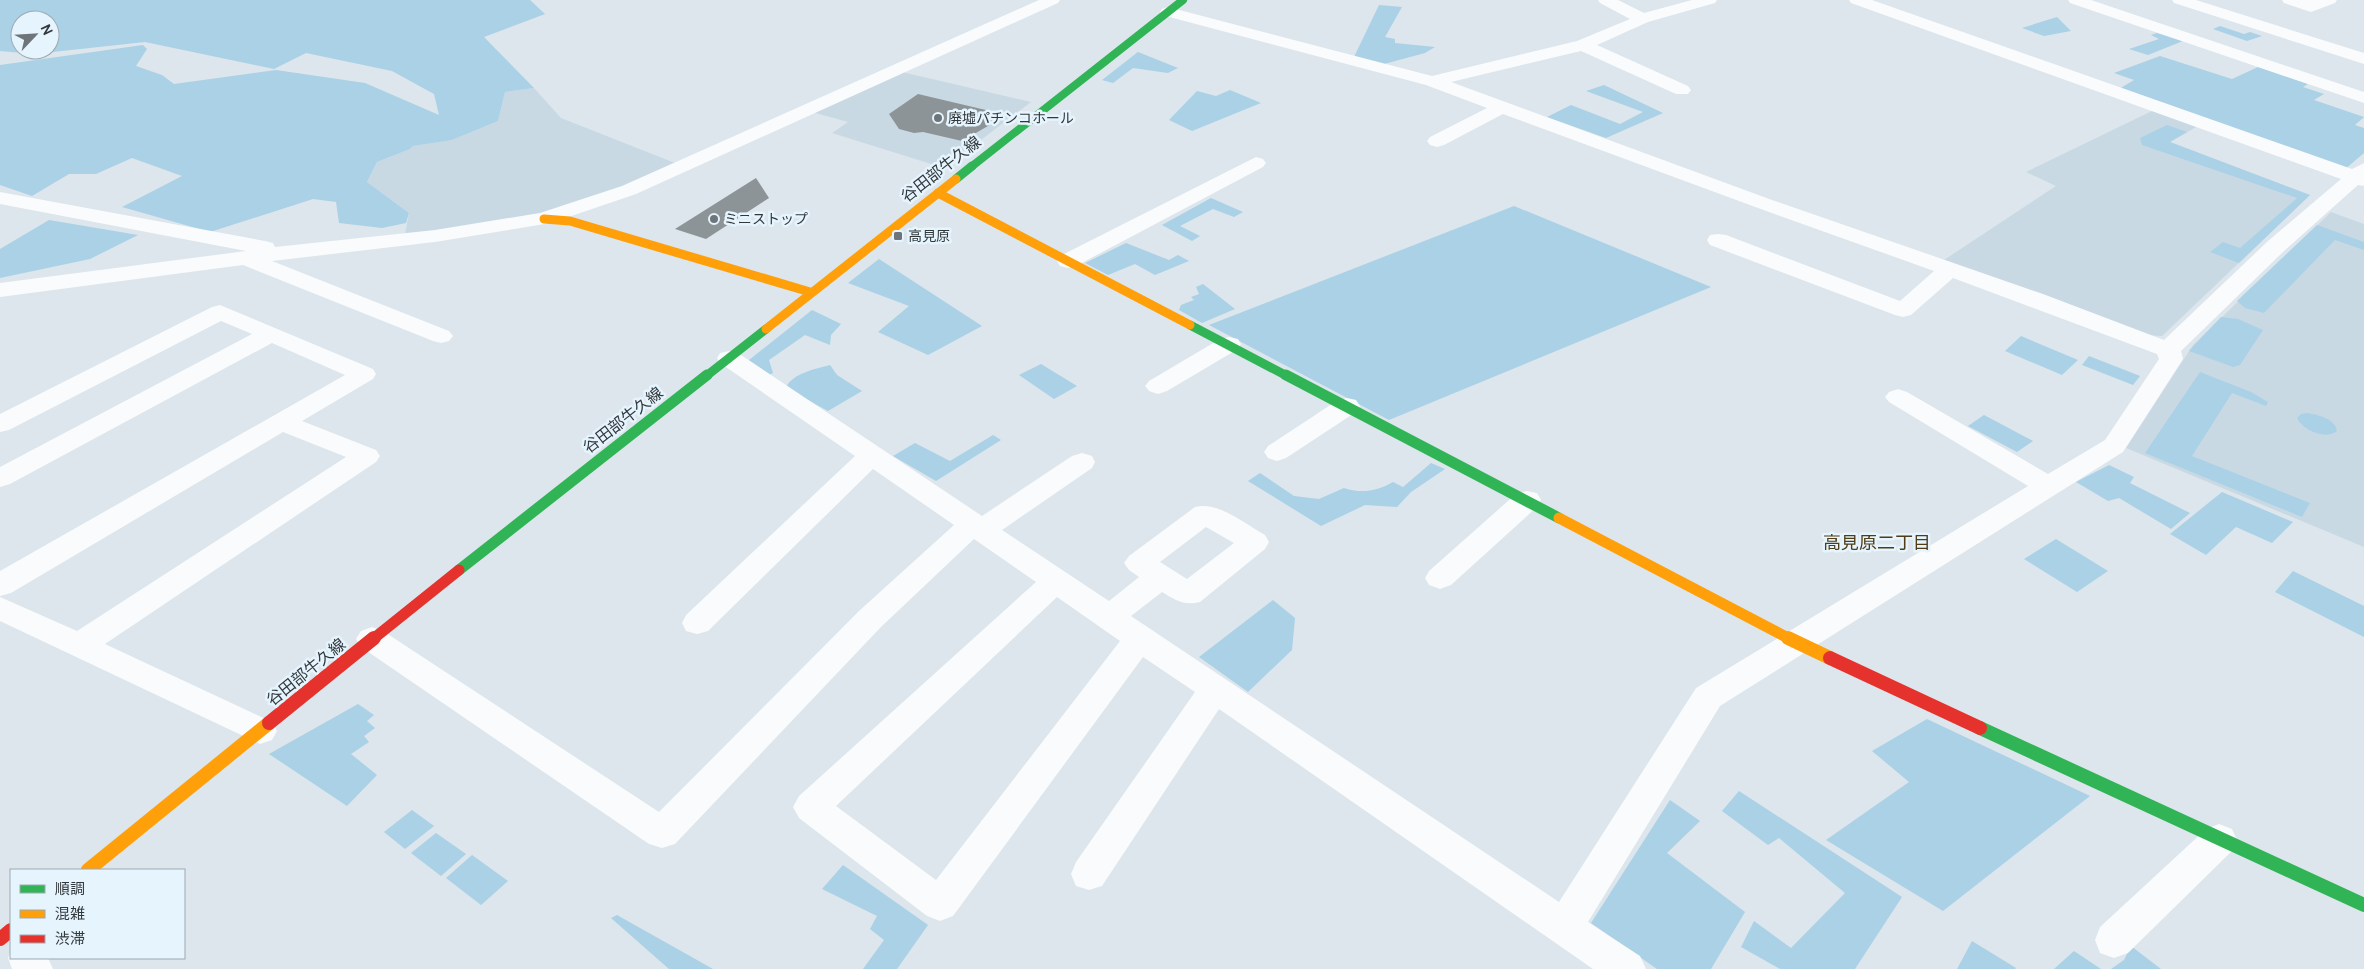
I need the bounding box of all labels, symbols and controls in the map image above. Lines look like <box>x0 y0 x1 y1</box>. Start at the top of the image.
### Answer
north arrow <box>10 10 60 60</box>
text: N <box>37 21 57 38</box>
place label: 廃墟パチンコホール <box>948 109 1074 127</box>
marker: 廃墟パチンコホール <box>932 112 944 124</box>
street label: 谷田部牛久線 <box>897 132 985 206</box>
place label: ミニストップ <box>724 210 808 228</box>
marker: ミニストップ <box>708 213 720 225</box>
place label: 高見原 <box>908 227 950 245</box>
marker: 高見原 <box>892 230 904 242</box>
street label: 谷田部牛久線 <box>579 383 667 457</box>
district label: 高見原二丁目 <box>1823 532 1931 554</box>
street label: 谷田部牛久線 <box>263 634 349 710</box>
legend <box>10 869 185 959</box>
text: 順調 <box>55 880 85 898</box>
text: 混雑 <box>55 905 85 923</box>
text: 渋滞 <box>55 930 85 948</box>

